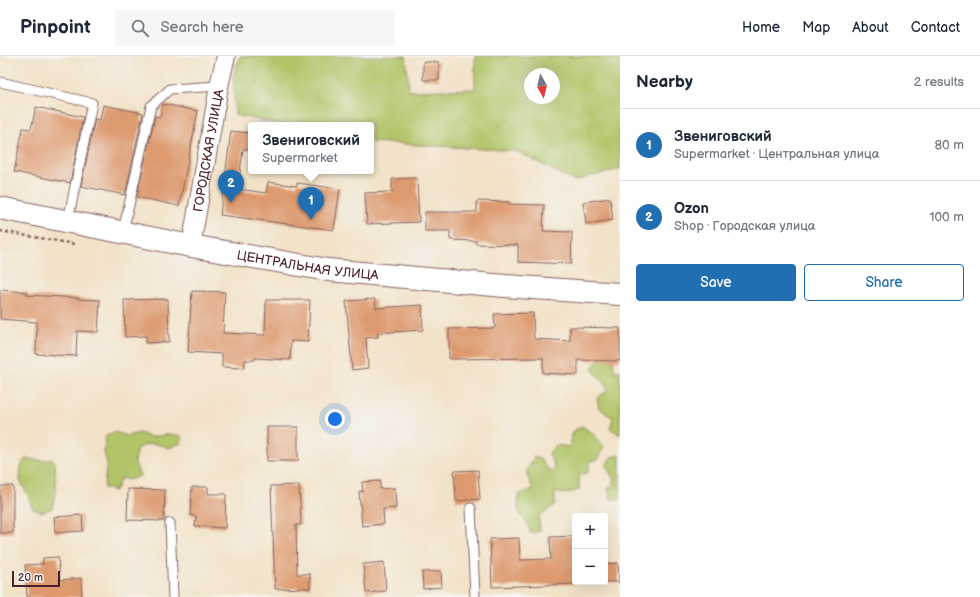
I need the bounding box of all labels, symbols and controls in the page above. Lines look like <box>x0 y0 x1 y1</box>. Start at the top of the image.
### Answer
search box <box>115 10 395 46</box>
text: Pinpoint <box>20 16 91 39</box>
icon: search <box>129 17 151 39</box>
text: Search here <box>161 18 244 37</box>
text: Home <box>742 19 780 36</box>
text: Map <box>802 19 830 36</box>
text: About <box>852 19 889 36</box>
text: Contact <box>911 19 960 36</box>
north arrow <box>524 68 560 104</box>
text: Nearby <box>636 72 693 92</box>
text: 2 results <box>914 74 964 90</box>
street label: ГОРОДСКАЯ УЛИЦА <box>190 88 227 213</box>
popup <box>248 122 374 174</box>
text: Звениговский <box>674 127 772 146</box>
text: Звениговский <box>262 131 360 150</box>
text: 1 <box>646 137 652 153</box>
text: 80 m <box>935 137 964 153</box>
text: Supermarket · Центральная улица <box>674 146 879 162</box>
text: Supermarket <box>262 150 338 166</box>
pin: 2 <box>218 170 244 203</box>
pin: 1 <box>298 187 324 220</box>
text: Ozon <box>674 199 709 218</box>
text: 2 <box>645 209 653 225</box>
text: 100 m <box>929 209 964 225</box>
text: Shop · Городская улица <box>674 218 816 234</box>
street label: ЦЕНТРАЛЬНАЯ УЛИЦА <box>235 247 379 284</box>
button: Save <box>636 264 796 301</box>
button: Share <box>804 264 964 301</box>
your location <box>325 409 345 429</box>
map controls <box>572 513 608 585</box>
button: + <box>572 513 608 549</box>
button: − <box>572 549 608 585</box>
scale bar <box>12 569 60 588</box>
text: 20 m <box>18 571 43 584</box>

